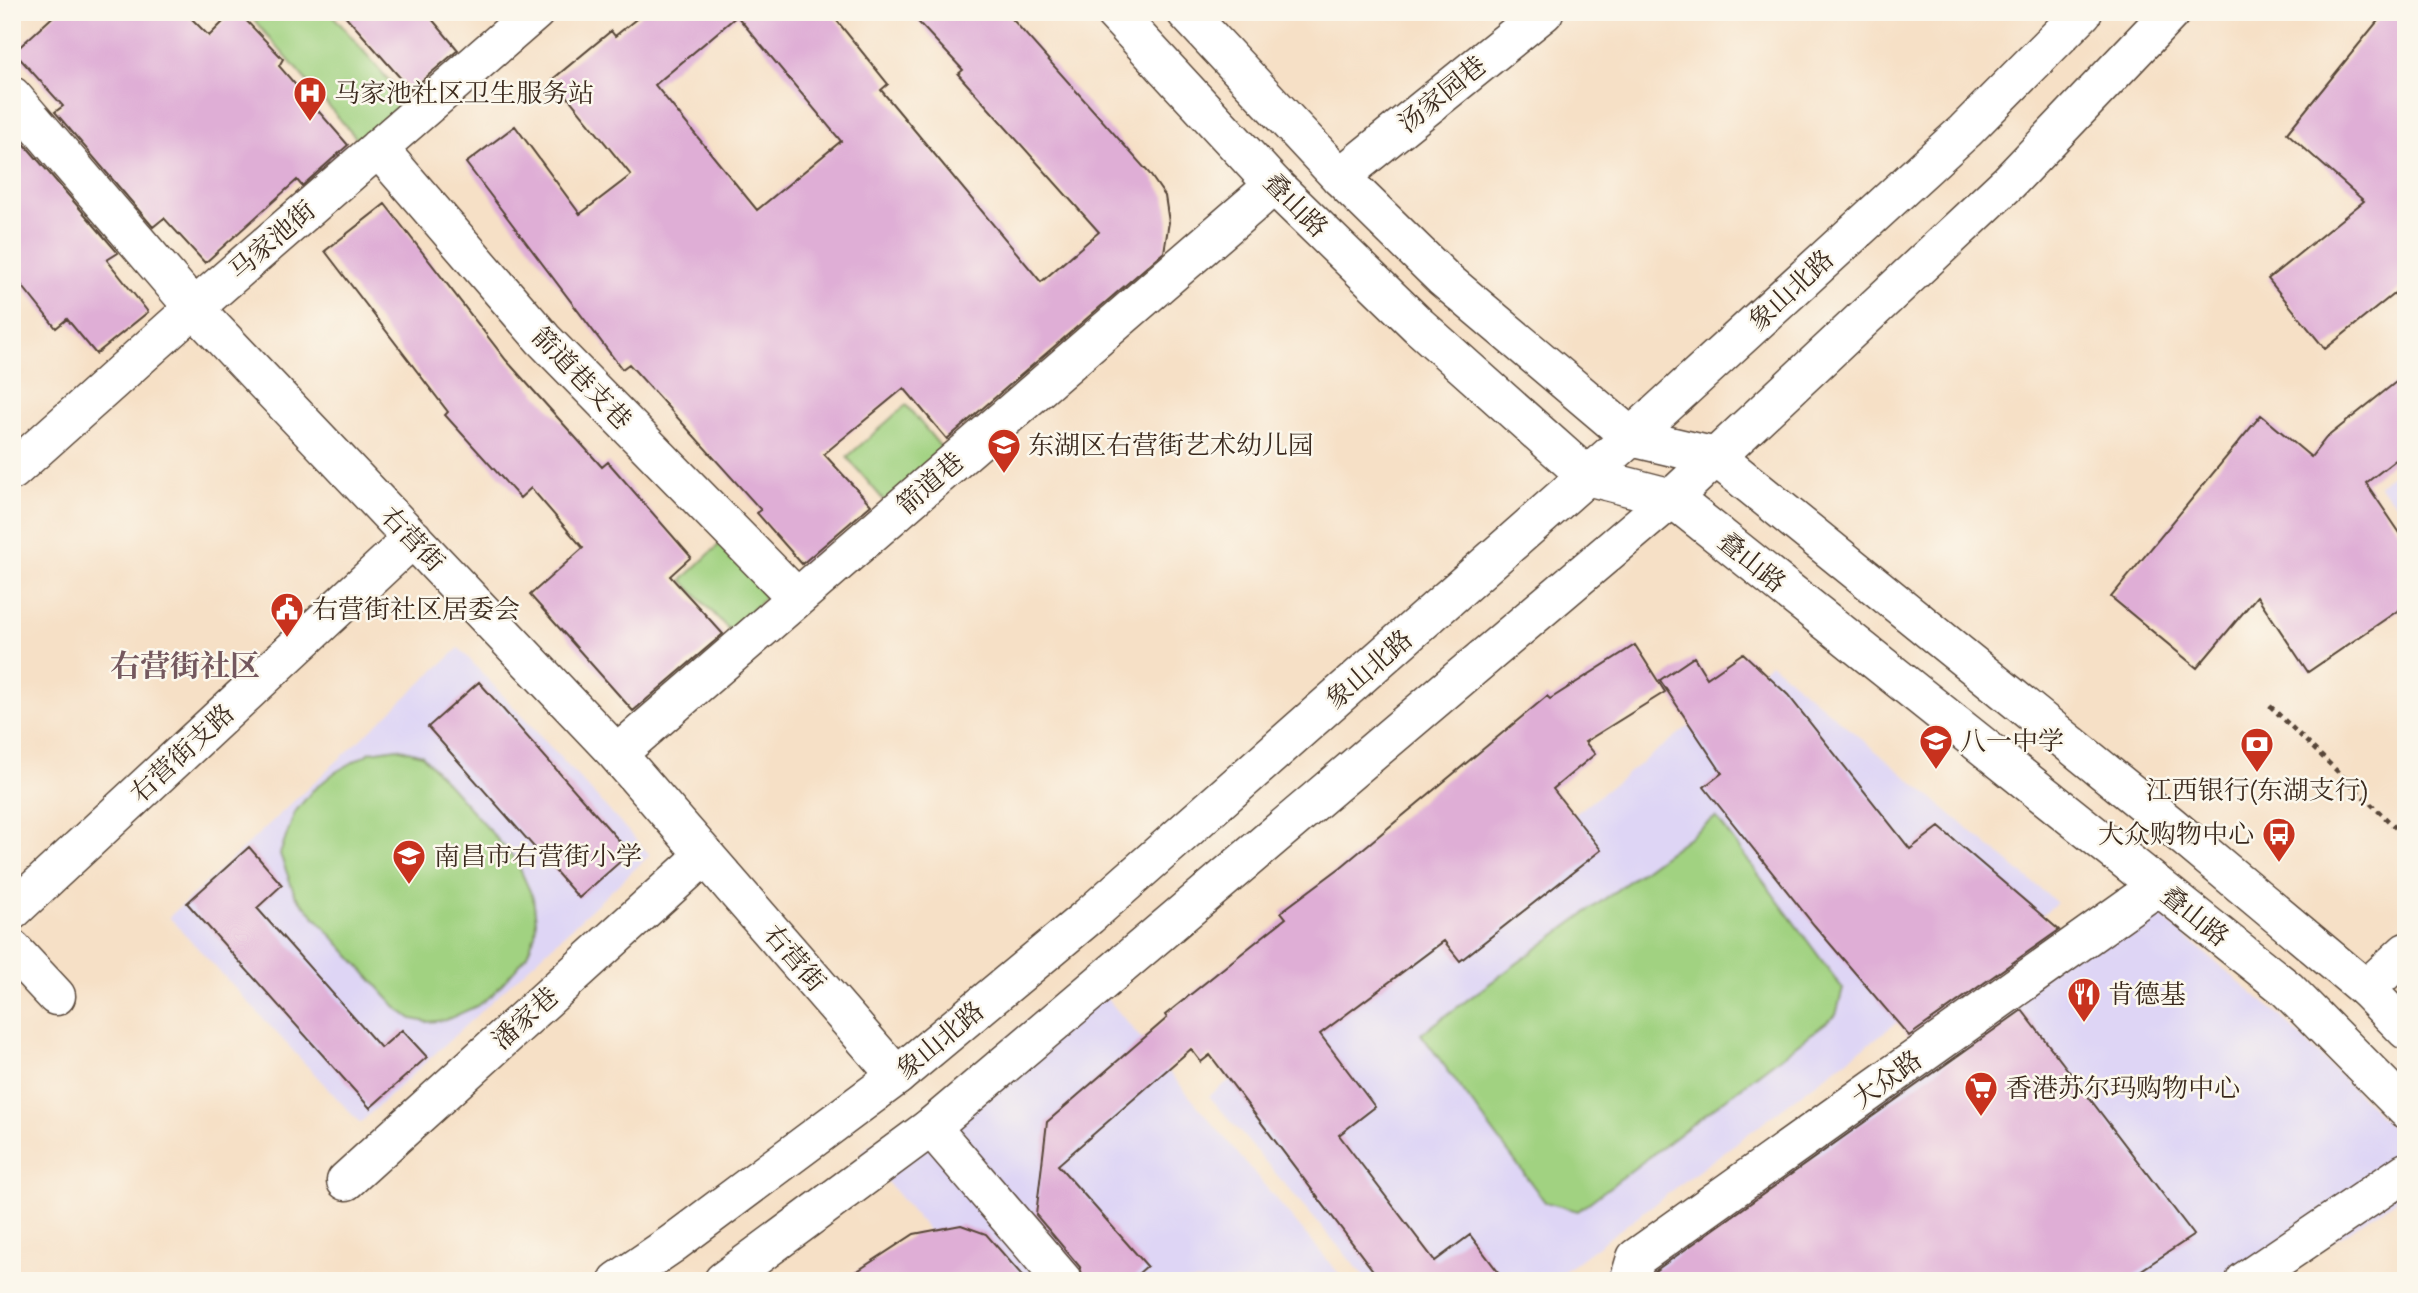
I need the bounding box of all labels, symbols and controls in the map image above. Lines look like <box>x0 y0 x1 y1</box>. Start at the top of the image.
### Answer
street label: 汤家园巷 <box>1392 49 1492 139</box>
hospital icon: 马家池社区卫生服务站 <box>291 74 329 123</box>
place label: 马家池社区卫生服务站 <box>334 77 594 109</box>
street label: 叠山路 <box>1257 166 1335 244</box>
street label: 马家池街 <box>222 194 322 286</box>
street label: 象山北路 <box>1742 243 1840 337</box>
street label: 箭道巷支巷 <box>525 320 639 436</box>
school or university icon: 东湖区右营街艺术幼儿园 <box>985 426 1023 475</box>
place label: 东湖区右营街艺术幼儿园 <box>1028 429 1314 461</box>
street label: 箭道巷 <box>890 445 970 521</box>
street label: 右营街 <box>374 500 452 578</box>
street label: 叠山路 <box>1712 525 1792 599</box>
public building icon: 右营街社区居委会 <box>268 590 306 639</box>
place label: 右营街社区居委会 <box>312 593 520 625</box>
street label: 象山北路 <box>1319 623 1419 715</box>
district label: 右营街社区 <box>110 648 260 684</box>
street label: 右营街支路 <box>124 697 240 809</box>
school or university icon: 八一中学 <box>1917 722 1955 771</box>
place label: 八一中学 <box>1960 725 2064 757</box>
bank icon: 江西银行(东湖支行) <box>2238 725 2276 774</box>
place label: 江西银行(东湖支行) <box>2146 774 2368 806</box>
bus stop icon: 大众购物中心 <box>2260 815 2298 864</box>
place label: 大众购物中心 <box>2098 818 2254 850</box>
school or university icon: 南昌市右营街小学 <box>390 837 428 886</box>
place label: 南昌市右营街小学 <box>434 840 642 872</box>
street label: 叠山路 <box>2155 879 2235 953</box>
street label: 右营街 <box>757 918 833 998</box>
restaurant icon: 肯德基 <box>2065 975 2103 1024</box>
place label: 肯德基 <box>2108 978 2186 1010</box>
street label: 潘家巷 <box>485 980 565 1056</box>
street label: 象山北路 <box>890 994 990 1086</box>
street label: 大众路 <box>1846 1043 1928 1115</box>
supermarket icon: 香港苏尔玛购物中心 <box>1962 1069 2000 1118</box>
place label: 香港苏尔玛购物中心 <box>2006 1072 2240 1104</box>

